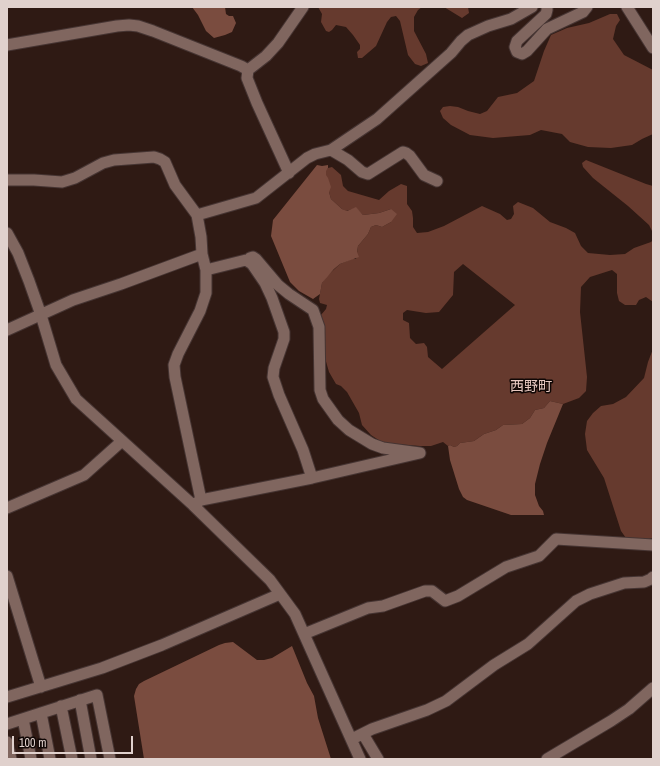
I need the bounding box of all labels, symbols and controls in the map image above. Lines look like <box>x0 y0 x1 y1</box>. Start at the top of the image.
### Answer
district label: 西野町 <box>510 379 552 395</box>
scale bar <box>14 728 135 754</box>
text: 100 m <box>19 735 46 751</box>

